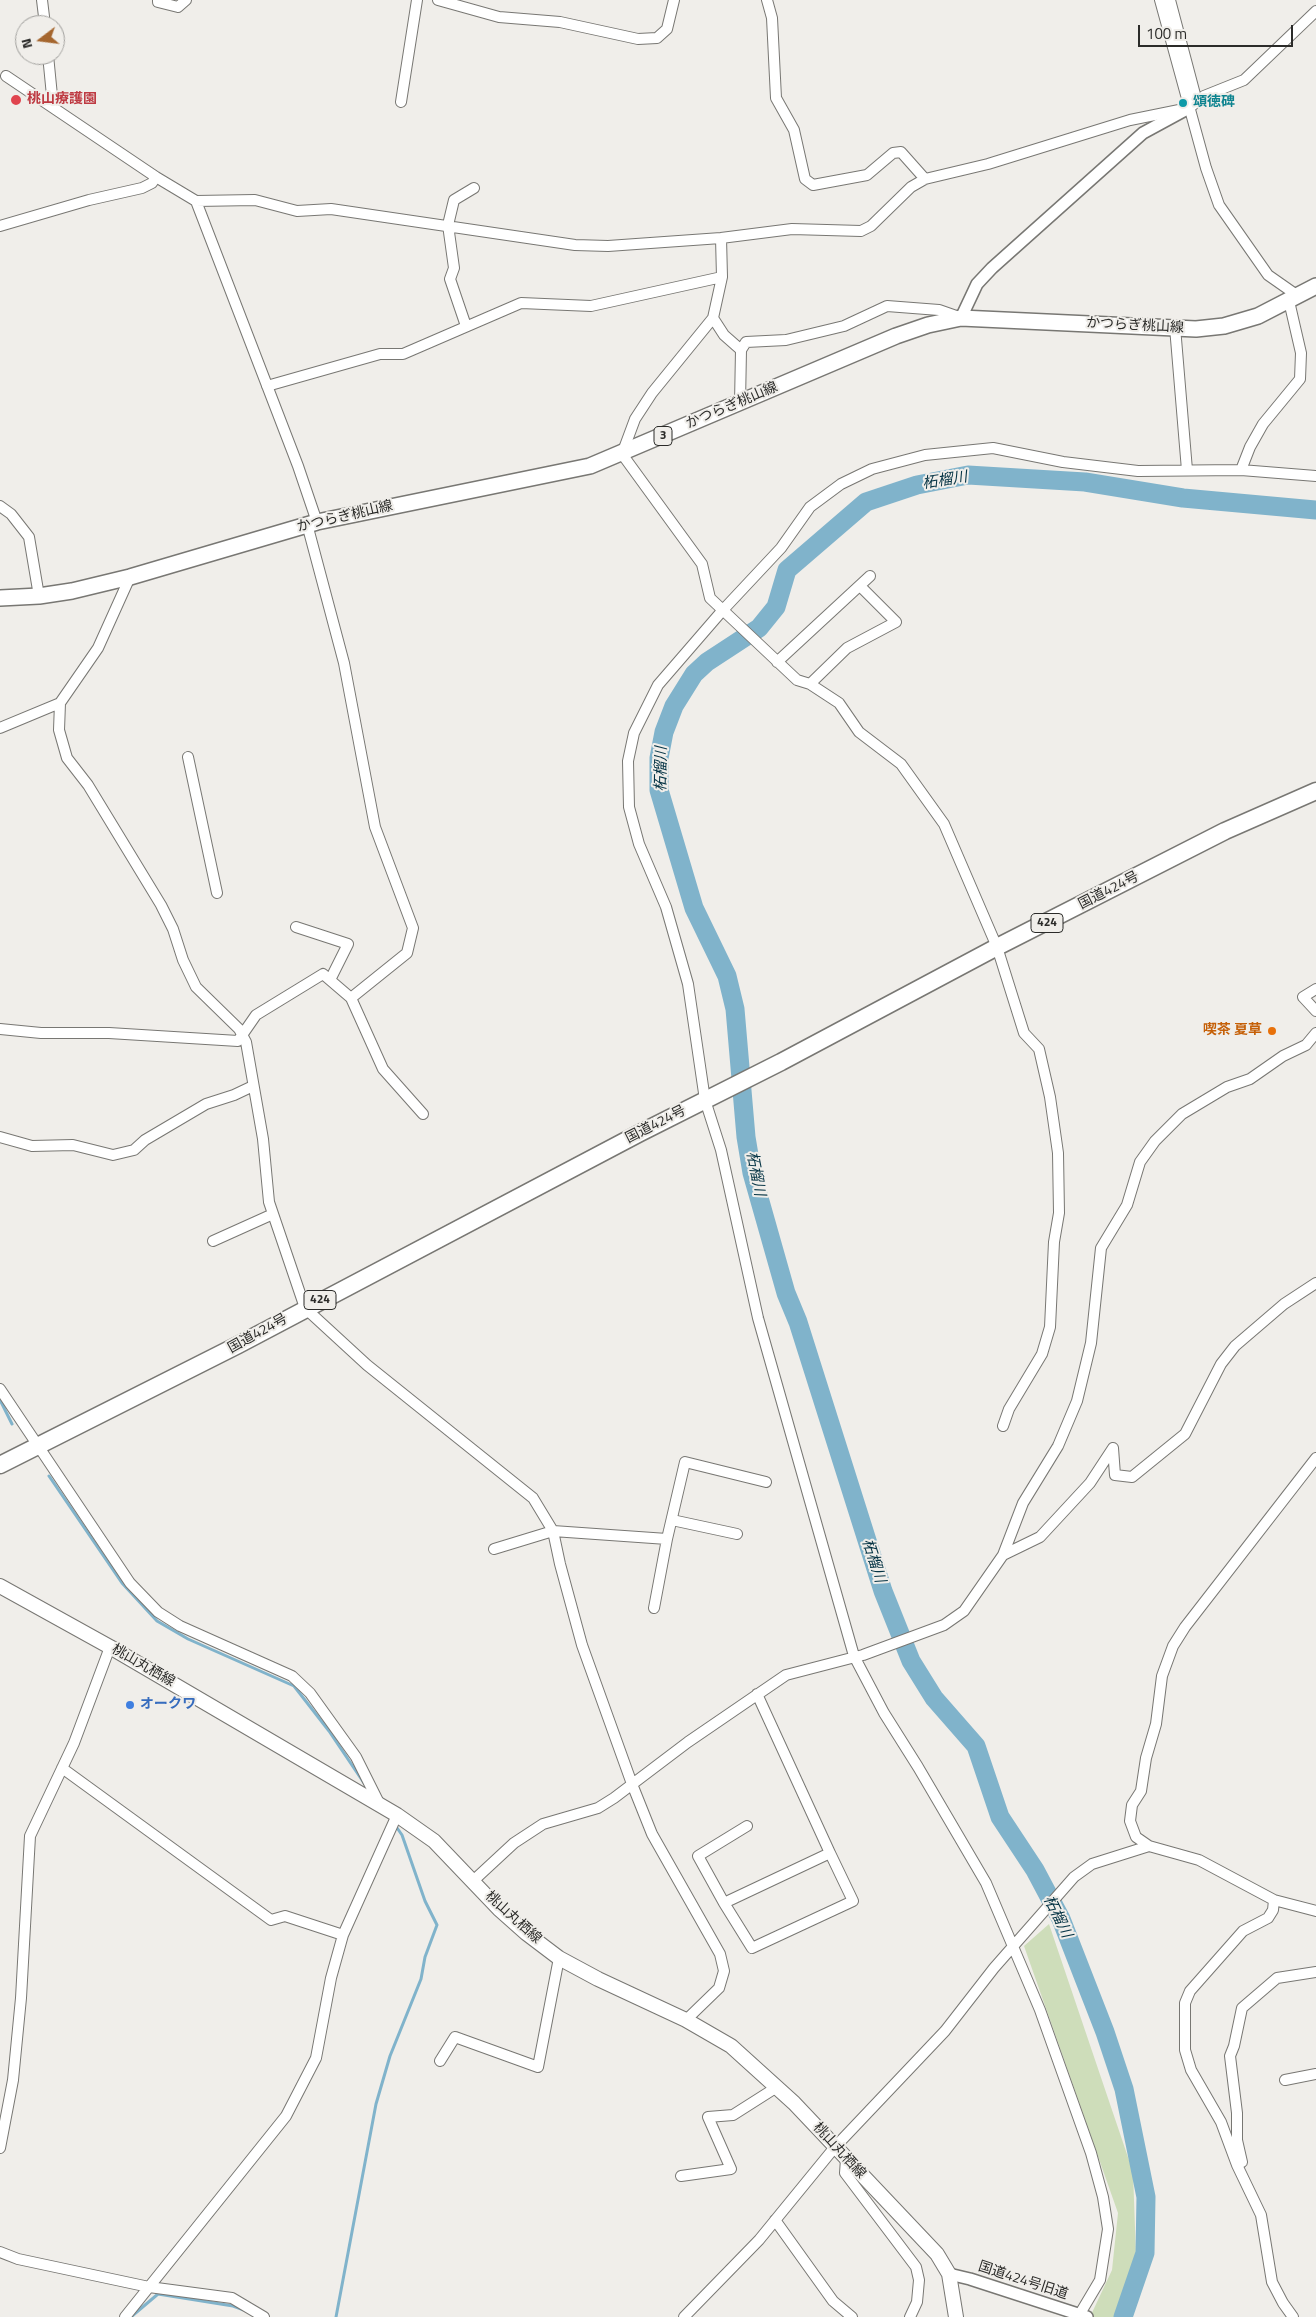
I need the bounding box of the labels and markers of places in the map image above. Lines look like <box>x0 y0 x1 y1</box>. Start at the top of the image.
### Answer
place label: 桃山療護園 <box>27 92 97 108</box>
marker: 桃山療護園 <box>9 93 23 107</box>
place label: 頌徳碑 <box>1193 95 1235 111</box>
marker: 頌徳碑 <box>1177 97 1189 109</box>
place label: 喫茶 夏草 <box>1203 1023 1262 1039</box>
marker: 喫茶 夏草 <box>1266 1025 1278 1037</box>
place label: オークワ <box>140 1697 196 1713</box>
marker: オークワ <box>124 1699 136 1711</box>

